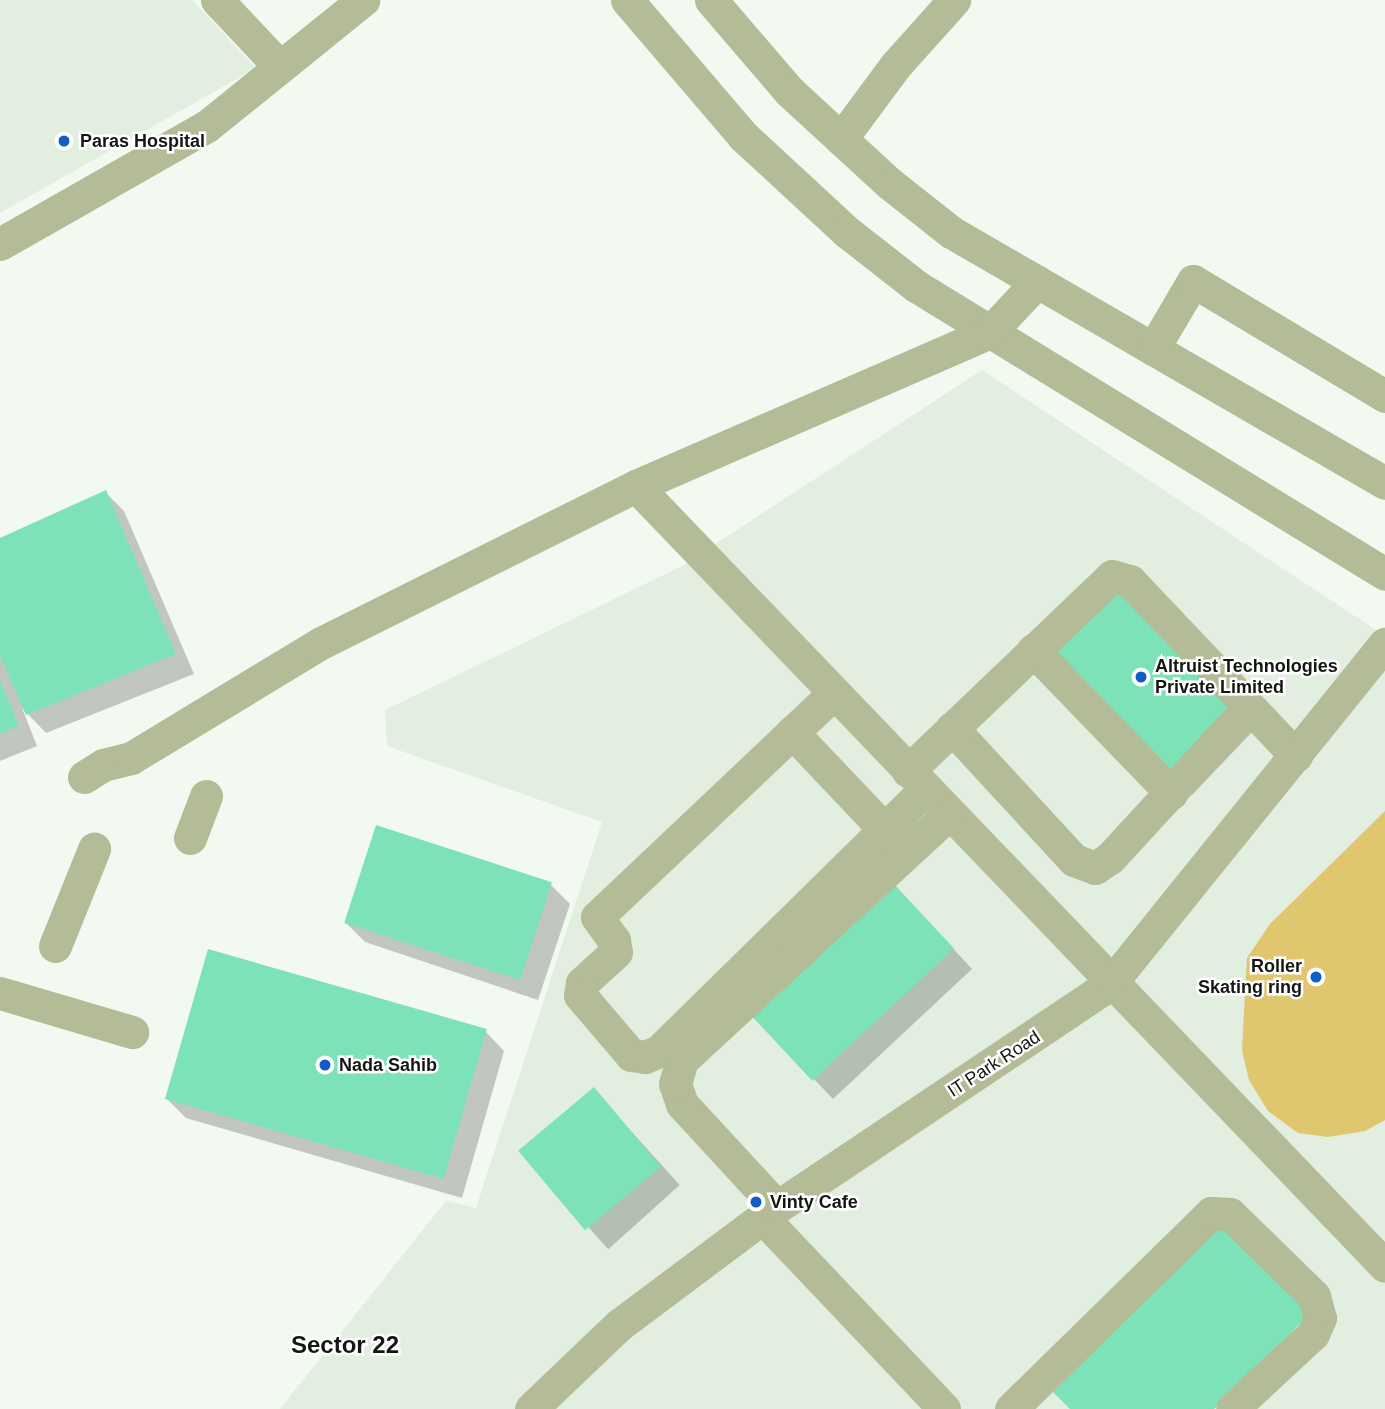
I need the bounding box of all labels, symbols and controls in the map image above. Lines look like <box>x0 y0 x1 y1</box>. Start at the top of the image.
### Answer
place label: Paras Hospital <box>80 130 205 152</box>
marker: Paras Hospital <box>54 131 74 151</box>
place label: Altruist Technologies Private Limited <box>1155 656 1338 698</box>
marker: Altruist Technologies Private Limited <box>1133 669 1149 685</box>
place label: Roller Skating ring <box>1198 956 1302 998</box>
marker: Roller Skating ring <box>1308 969 1324 985</box>
street label: IT Park Road <box>944 1026 1044 1102</box>
place label: Nada Sahib <box>339 1054 437 1076</box>
marker: Nada Sahib <box>317 1057 333 1073</box>
place label: Vinty Cafe <box>770 1191 858 1213</box>
marker: Vinty Cafe <box>748 1194 764 1210</box>
district label: Sector 22 <box>291 1331 399 1359</box>

